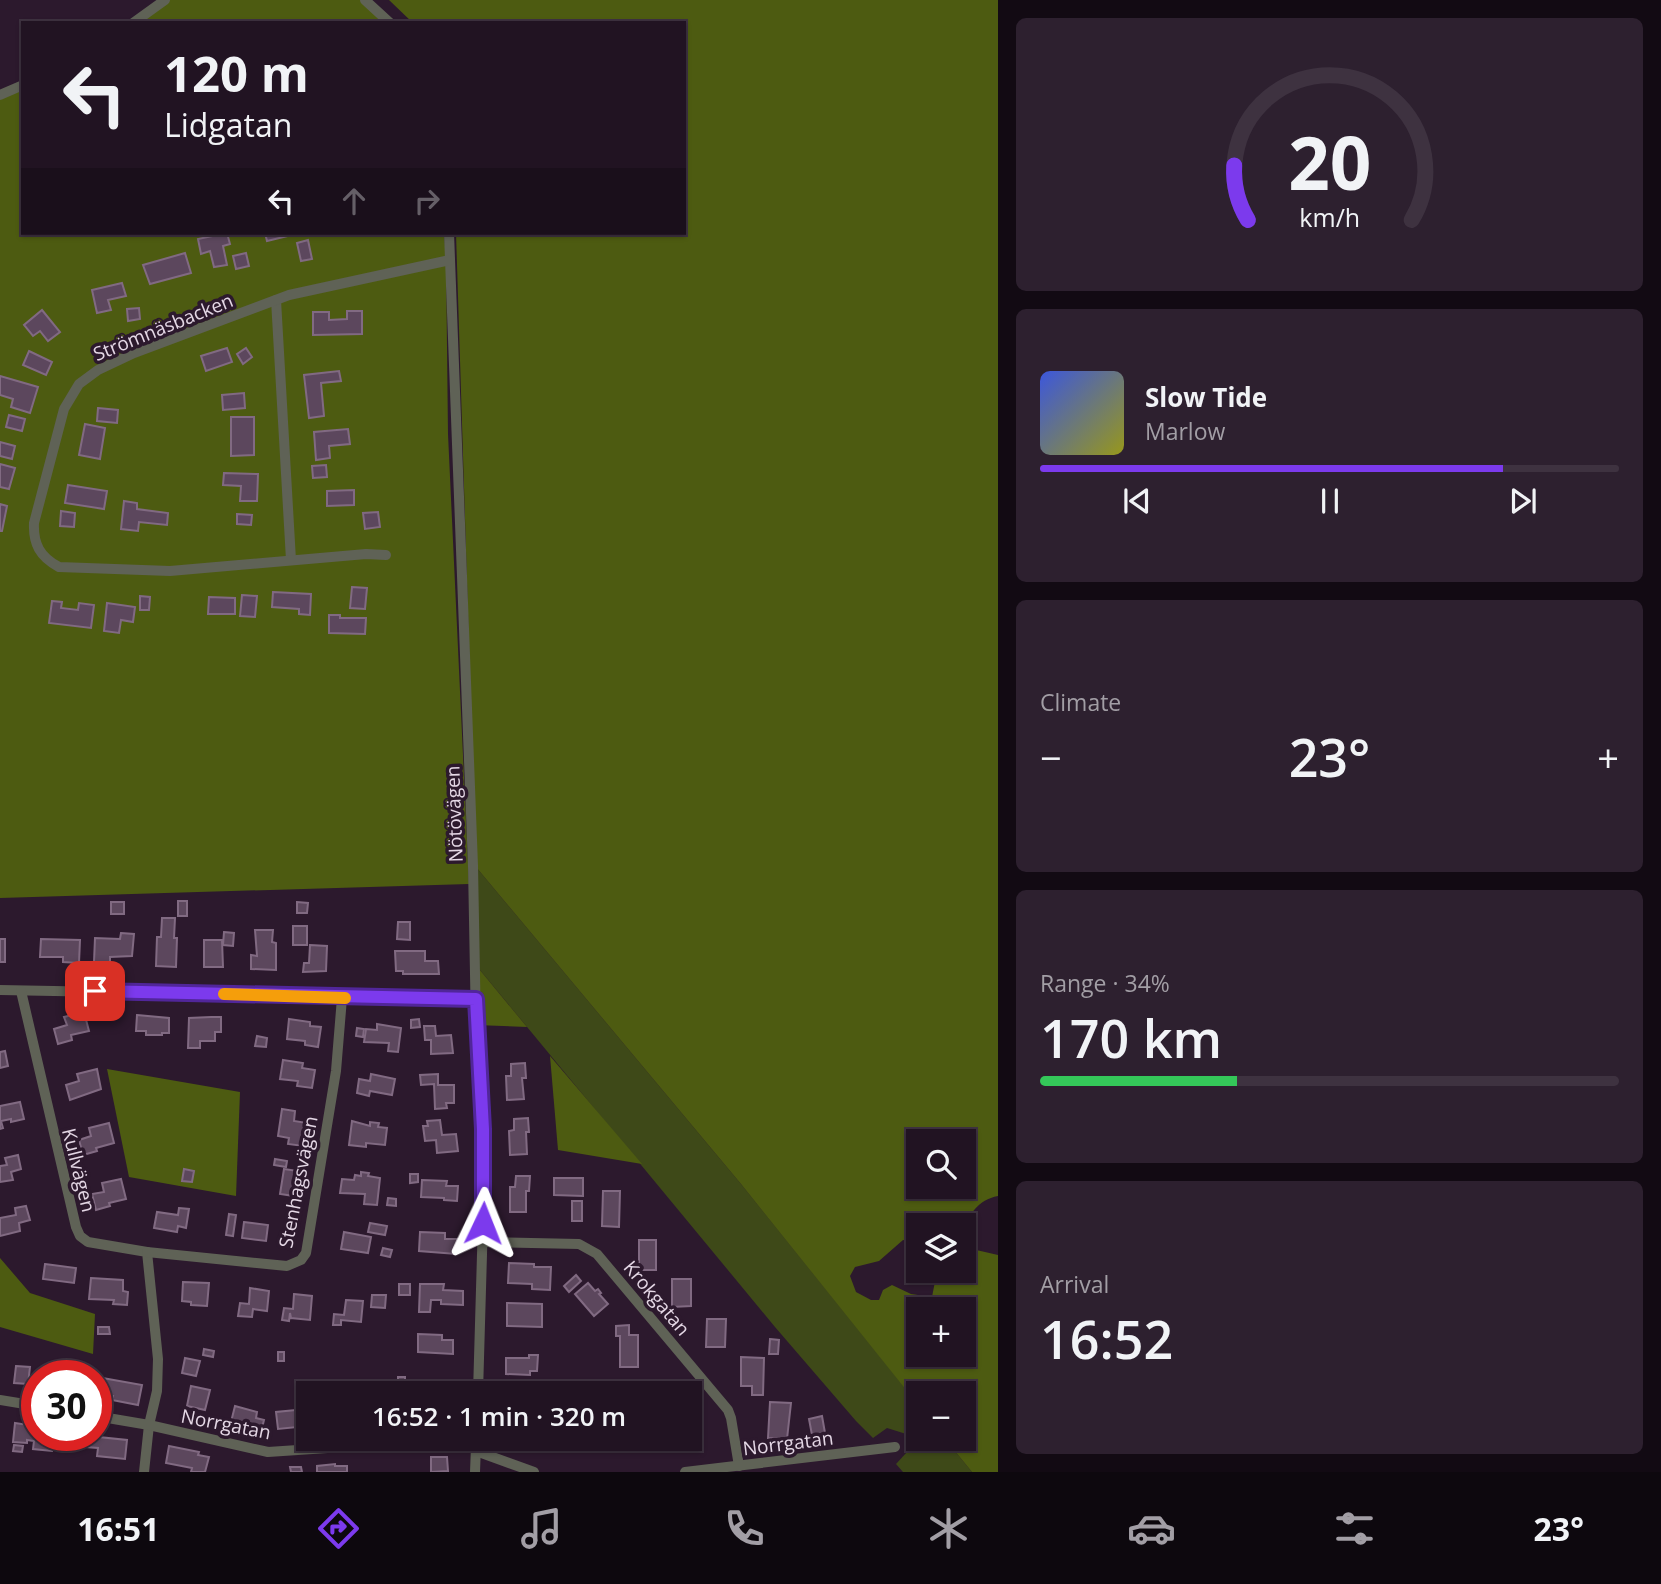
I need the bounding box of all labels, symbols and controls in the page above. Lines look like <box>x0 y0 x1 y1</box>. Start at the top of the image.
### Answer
text: 120 m <box>164 40 309 106</box>
icon: left <box>49 49 140 140</box>
text: Lidgatan <box>164 103 292 146</box>
text: 20 <box>1288 113 1371 212</box>
icon: left <box>262 182 300 220</box>
icon: ahead <box>335 182 373 220</box>
icon: right <box>408 182 446 220</box>
text: km/h <box>1299 200 1360 234</box>
street label: Strömnäsbacken <box>89 287 237 367</box>
text: Slow Tide <box>1145 379 1267 415</box>
text: Marlow <box>1145 415 1225 447</box>
icon: previous <box>1118 482 1156 520</box>
icon: pause <box>1311 482 1349 520</box>
icon: next <box>1504 482 1542 520</box>
text: Climate <box>1040 686 1121 718</box>
text: 23° <box>1289 721 1370 792</box>
text: − <box>1040 731 1062 783</box>
text: + <box>1597 731 1619 783</box>
street label: Nötövägen <box>439 765 469 863</box>
pin <box>65 961 125 1021</box>
text: Range · 34% <box>1040 967 1170 999</box>
icon: arrive <box>76 972 114 1010</box>
text: 170 km <box>1040 1002 1222 1073</box>
street label: Stenhagsvägen <box>272 1114 324 1250</box>
street label: Kullvägen <box>56 1125 102 1215</box>
map controls <box>906 1129 976 1451</box>
button: search <box>906 1129 976 1199</box>
position arrow <box>446 1186 520 1260</box>
button: layers <box>906 1213 976 1283</box>
street label: Krokgatan <box>618 1255 696 1341</box>
text: Arrival <box>1040 1268 1109 1300</box>
button: + <box>906 1297 976 1367</box>
text: 16:52 <box>1040 1303 1173 1374</box>
speed limit sign: 30 <box>21 1360 112 1451</box>
button: − <box>906 1381 976 1451</box>
text: 16:52 · 1 min · 320 m <box>372 1398 626 1434</box>
street label: Norrgatan <box>179 1403 273 1445</box>
street label: Norrgatan <box>741 1425 835 1461</box>
icon: directions <box>314 1504 363 1553</box>
icon: music <box>517 1504 566 1553</box>
icon: phone <box>720 1504 769 1553</box>
icon: climate <box>924 1504 973 1553</box>
icon: car <box>1127 1504 1176 1553</box>
icon: filters <box>1330 1504 1379 1553</box>
text: 16:51 <box>77 1507 159 1550</box>
text: 23° <box>1534 1507 1584 1550</box>

